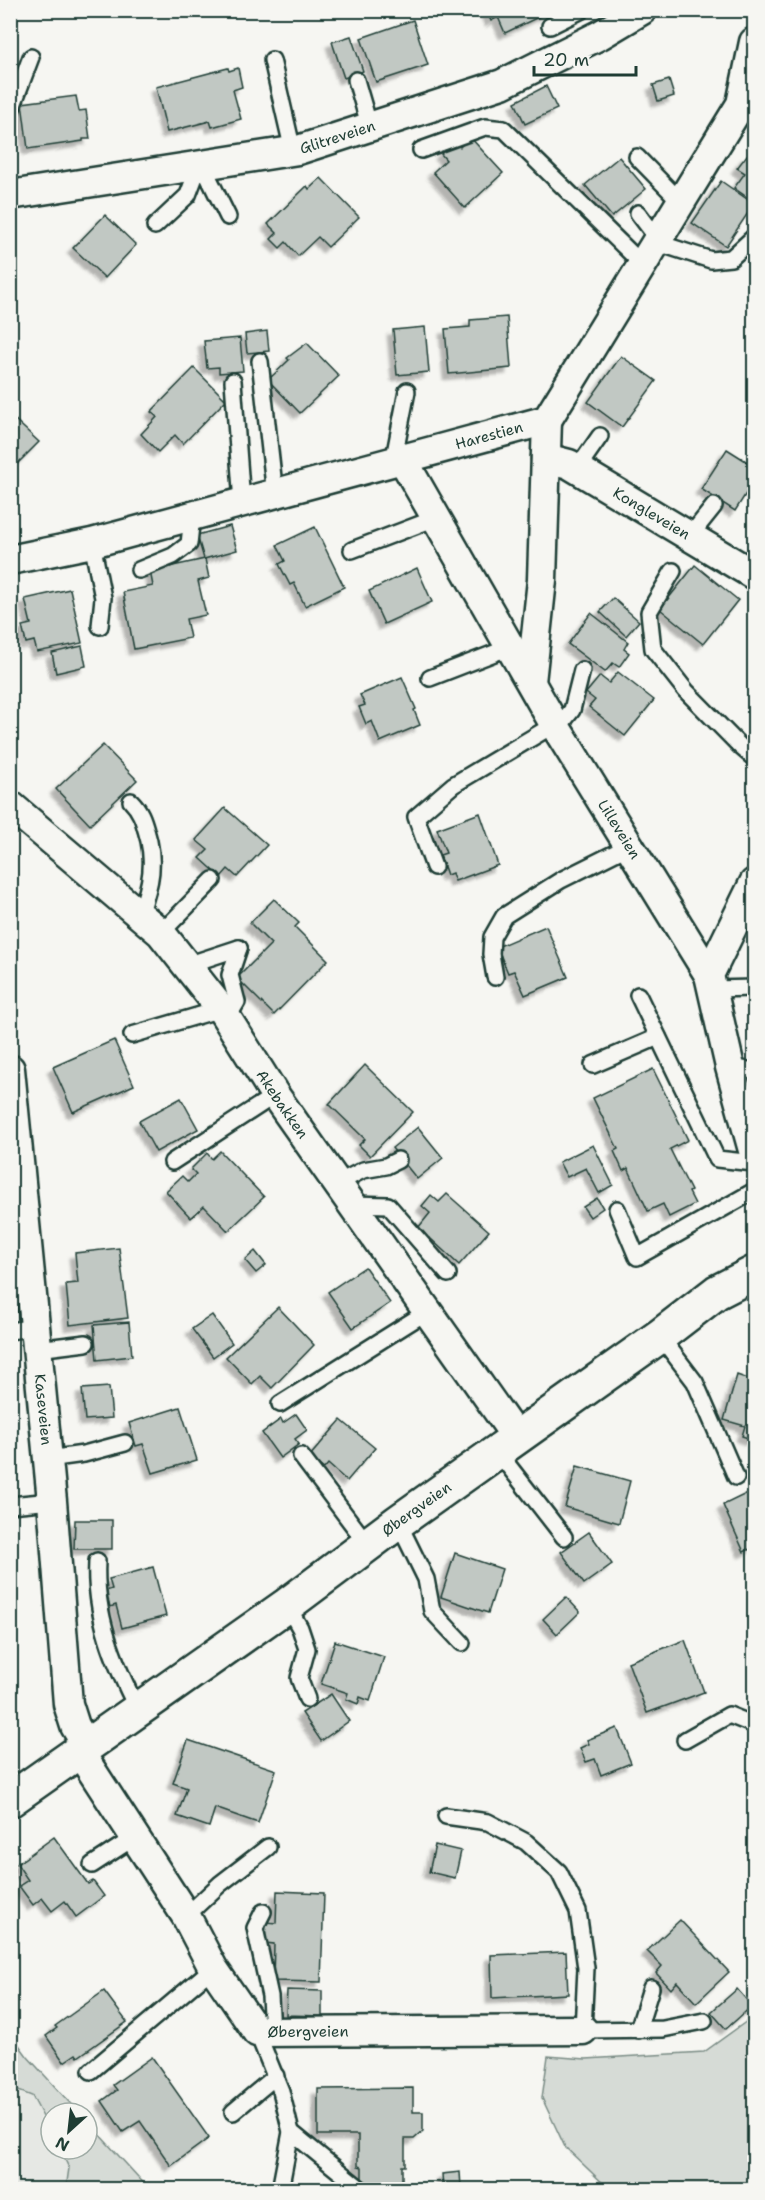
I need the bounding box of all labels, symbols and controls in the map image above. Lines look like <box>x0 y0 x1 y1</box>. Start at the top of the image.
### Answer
scale bar <box>534 39 636 77</box>
text: 20 m <box>543 48 589 72</box>
street label: Glitreveien <box>297 116 378 159</box>
street label: Harestien <box>453 417 525 454</box>
street label: Kongleveien <box>609 483 694 544</box>
street label: Lilleveien <box>593 796 645 863</box>
street label: Akebakken <box>252 1066 313 1143</box>
street label: Kaseveien <box>30 1373 57 1446</box>
street label: Øbergveien <box>378 1477 455 1541</box>
street label: Øbergveien <box>268 2021 349 2042</box>
north arrow <box>39 2101 99 2161</box>
text: N <box>52 2132 73 2156</box>

